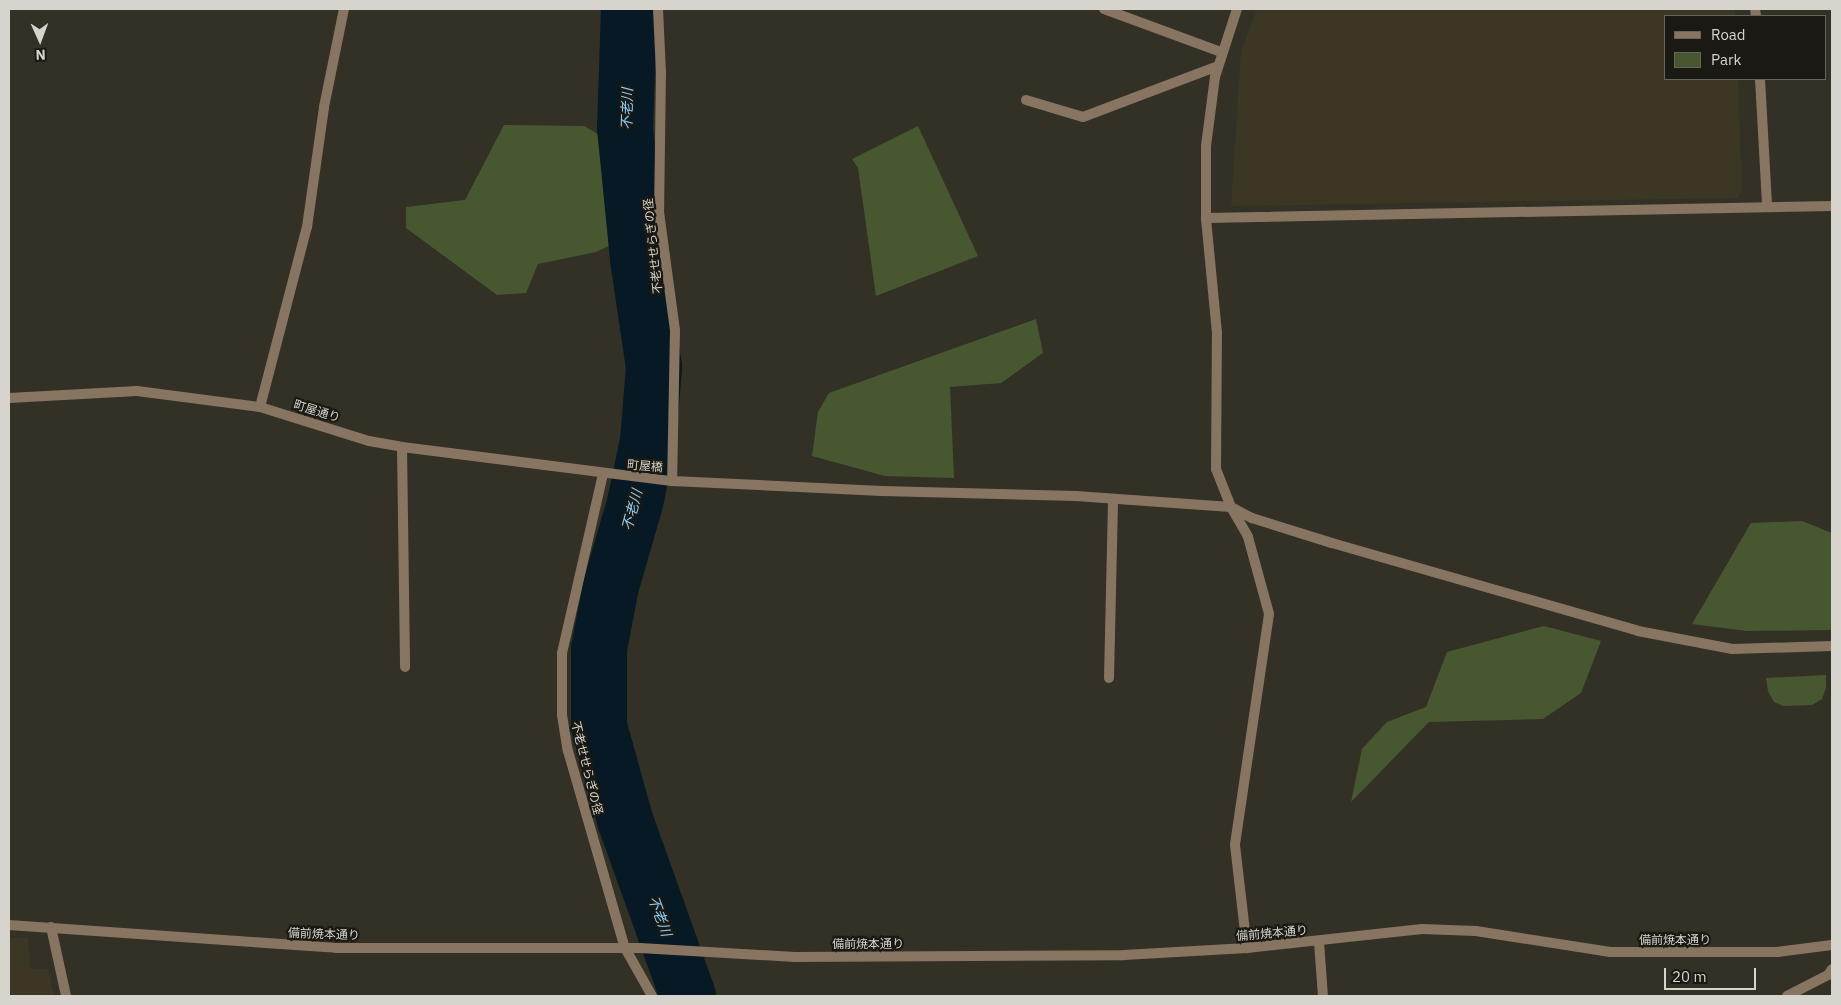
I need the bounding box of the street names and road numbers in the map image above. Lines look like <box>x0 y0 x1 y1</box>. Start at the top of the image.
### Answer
street label: 不老せせらぎの径 <box>641 198 665 294</box>
street label: 町屋通り <box>292 397 342 425</box>
street label: 町屋橋 <box>626 457 664 475</box>
street label: 不老せせらぎの径 <box>568 720 606 816</box>
street label: 備前焼本通り <box>1236 923 1308 943</box>
street label: 備前焼本通り <box>288 926 360 942</box>
street label: 備前焼本通り <box>1639 933 1711 947</box>
street label: 備前焼本通り <box>832 937 904 951</box>

